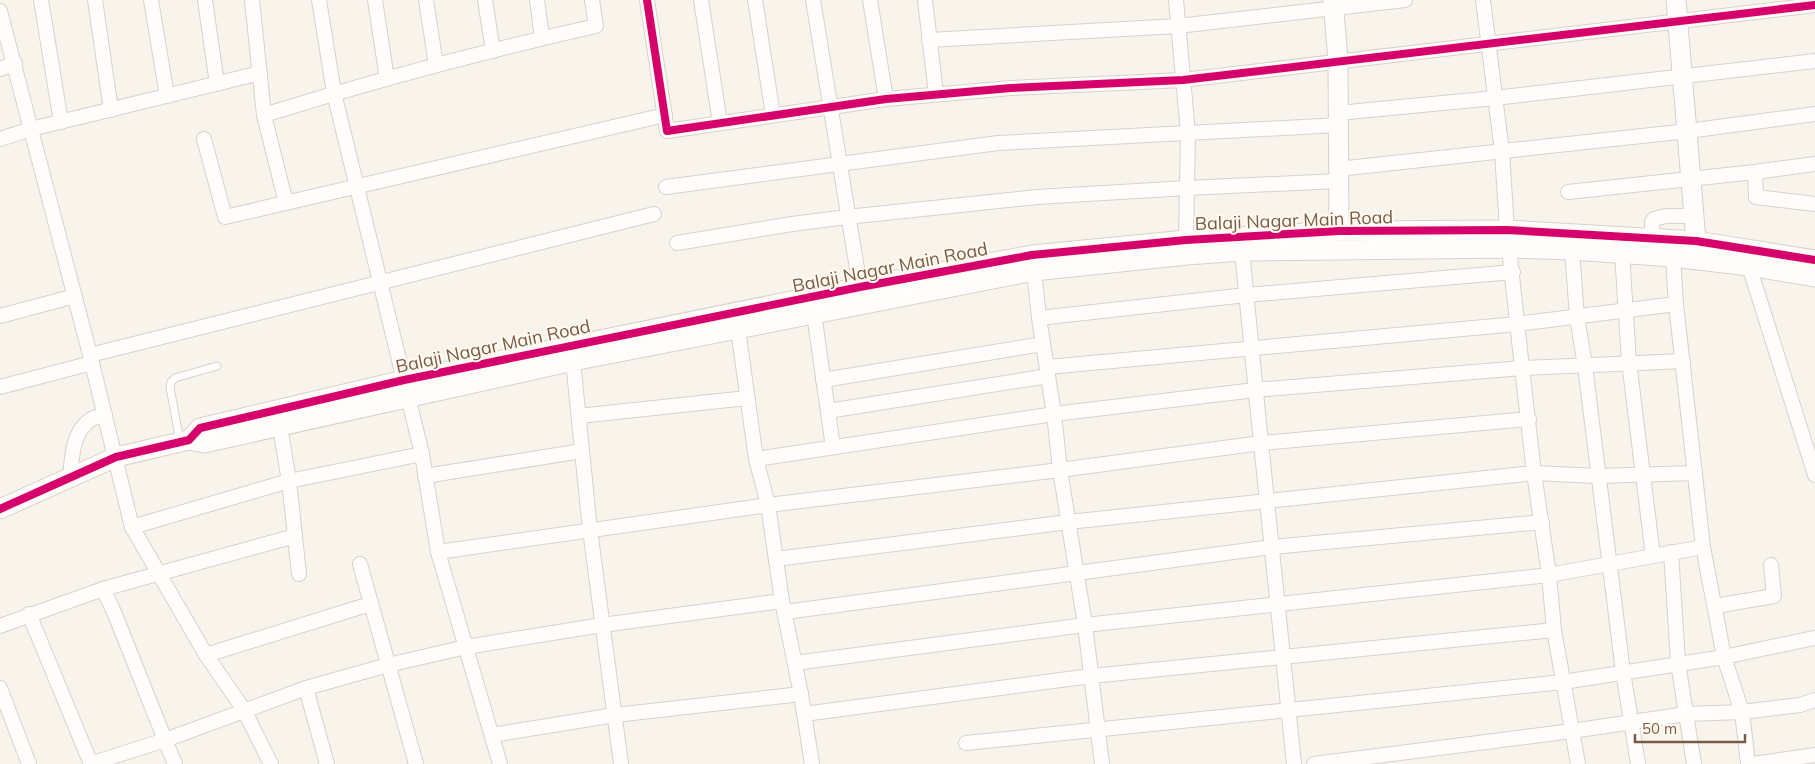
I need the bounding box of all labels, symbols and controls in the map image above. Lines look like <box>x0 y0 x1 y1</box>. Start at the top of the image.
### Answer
street label: Balaji Nagar Main Road <box>1194 205 1394 235</box>
street label: Balaji Nagar Main Road <box>790 237 990 297</box>
street label: Balaji Nagar Main Road <box>394 314 592 378</box>
scale bar <box>1635 712 1745 744</box>
text: 50 m <box>1642 719 1677 738</box>

